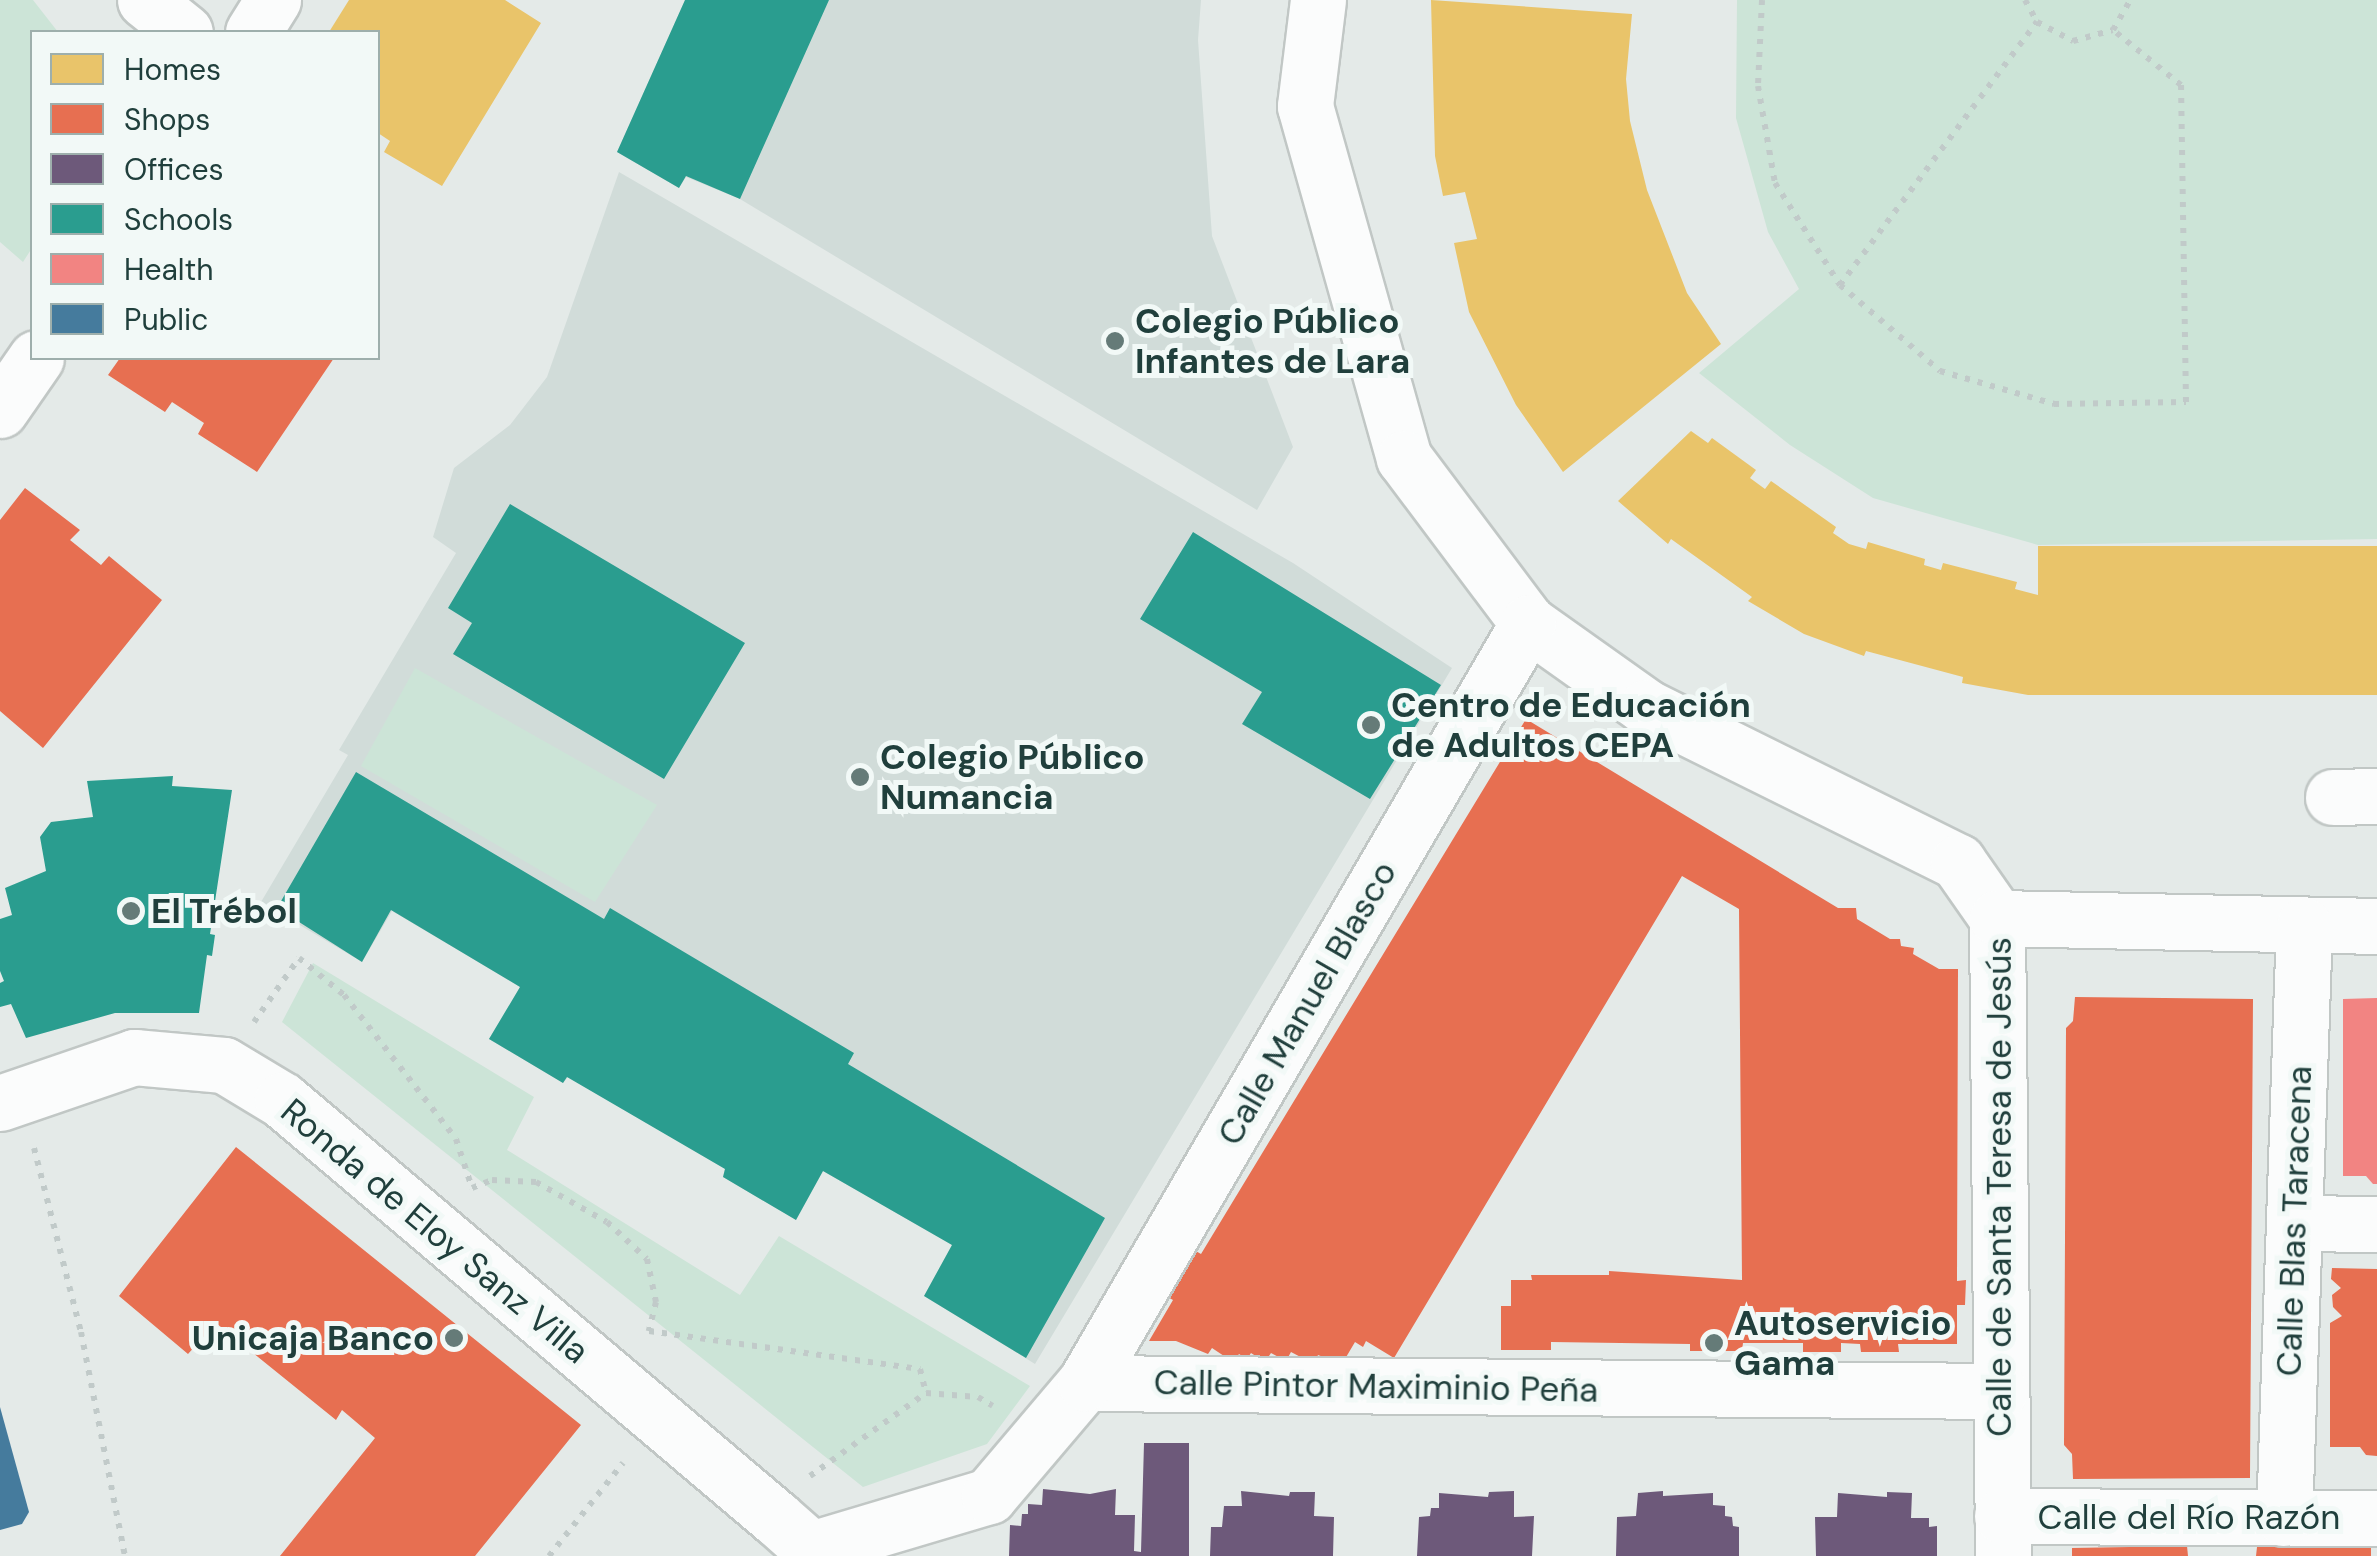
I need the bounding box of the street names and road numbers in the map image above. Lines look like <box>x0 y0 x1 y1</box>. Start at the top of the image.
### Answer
street label: Calle Manuel Blasco <box>1209 854 1405 1152</box>
street label: Calle de Santa Teresa de Jesús <box>1978 937 2020 1437</box>
street label: Calle Blas Taracena <box>2268 1065 2320 1377</box>
street label: Ronda de Eloy Sanz Villa <box>273 1090 597 1372</box>
street label: Calle Pintor Maximinio Peña <box>1153 1361 1599 1411</box>
street label: Calle del Río Razón <box>2038 1496 2340 1538</box>

